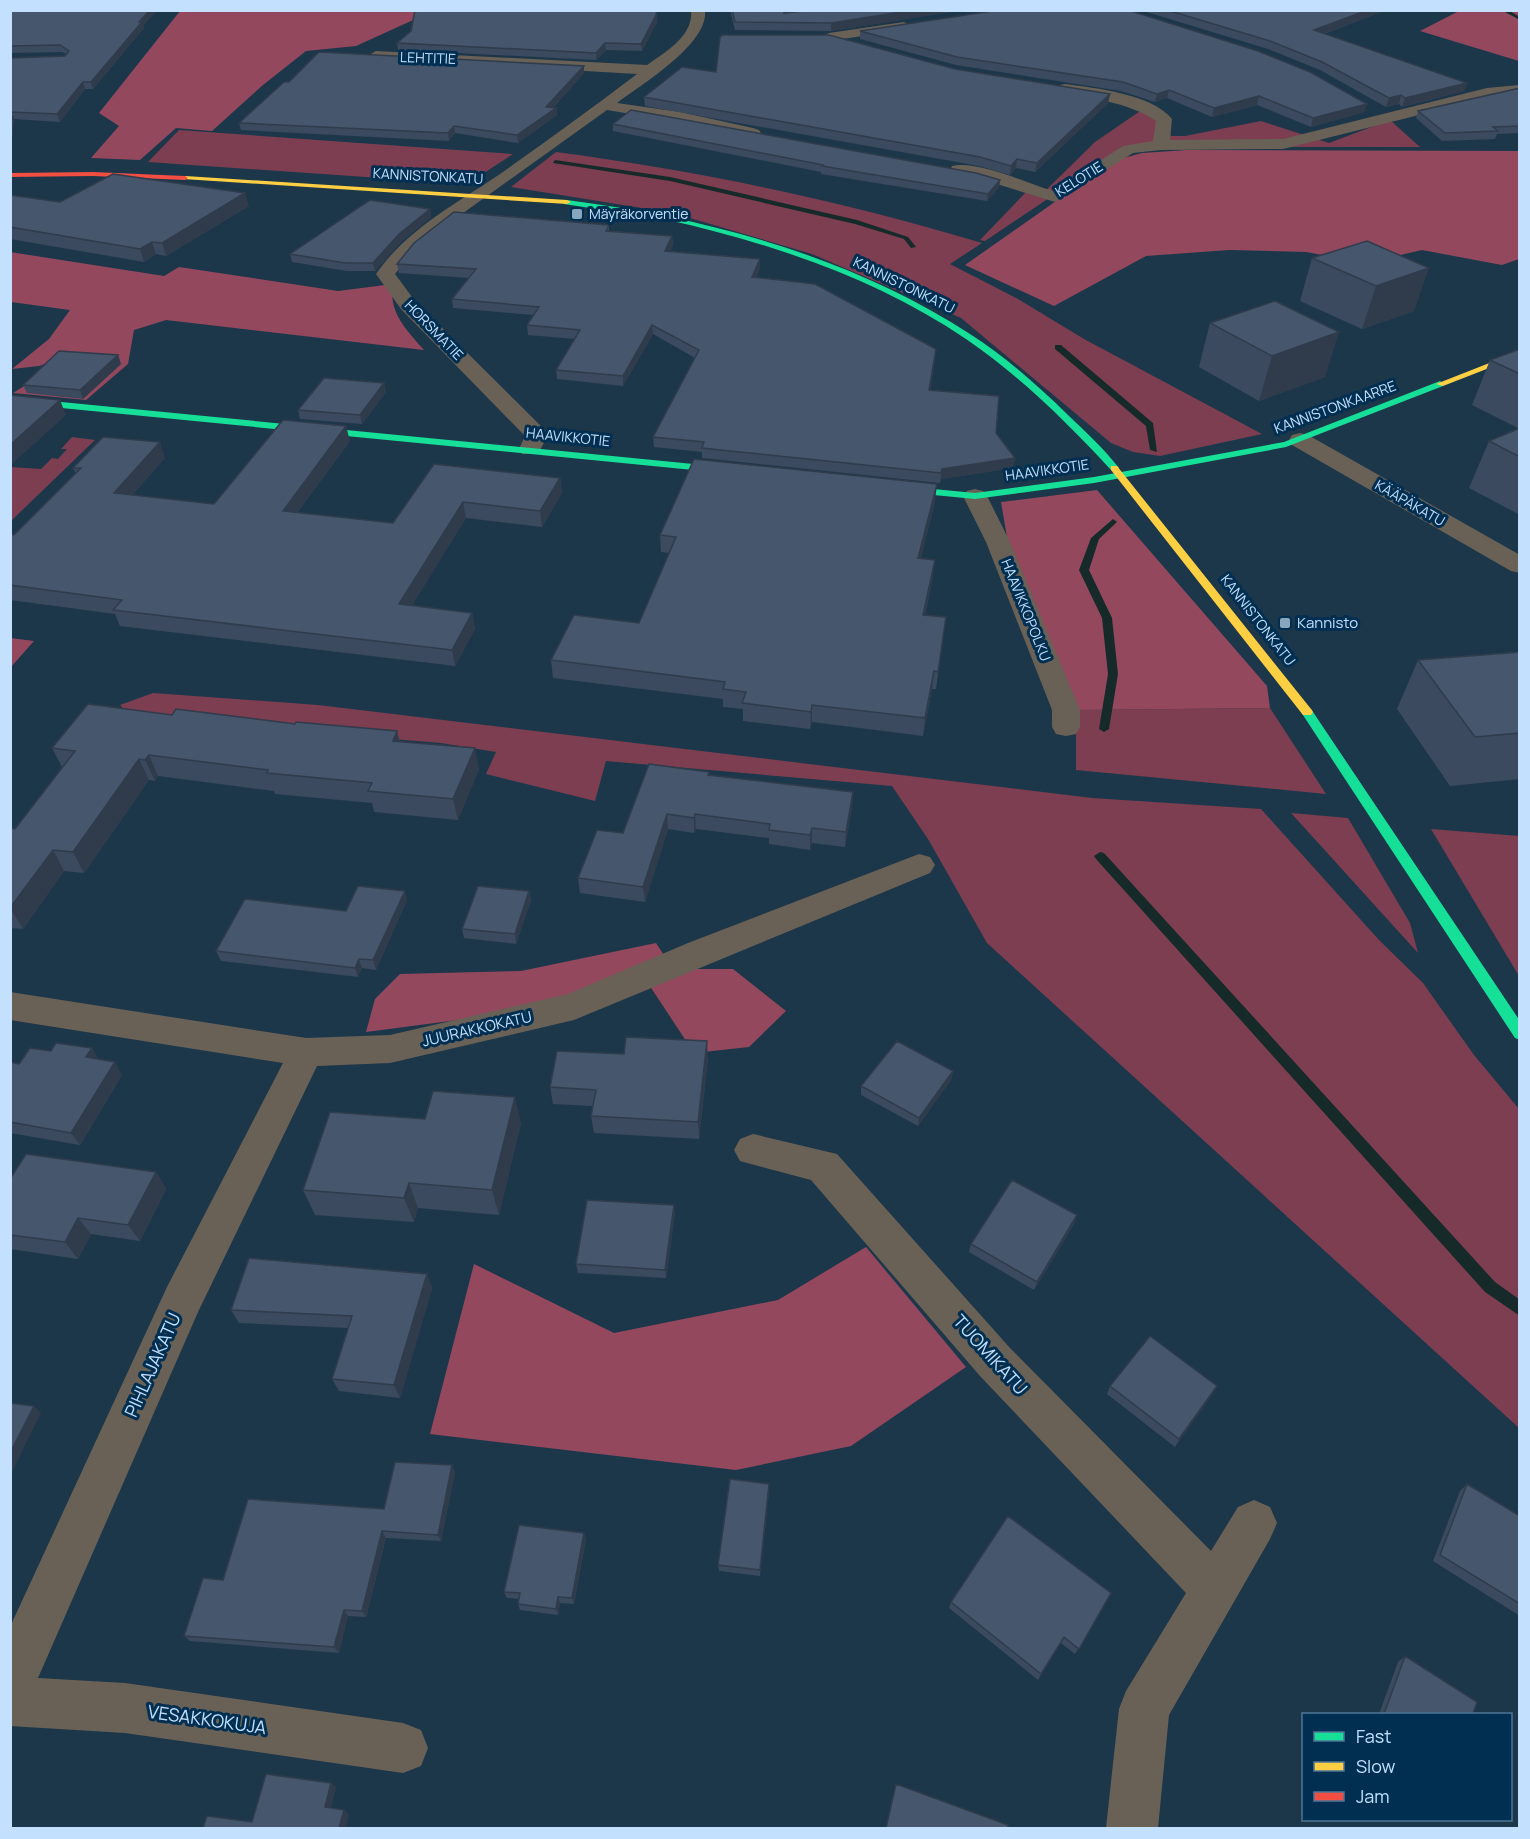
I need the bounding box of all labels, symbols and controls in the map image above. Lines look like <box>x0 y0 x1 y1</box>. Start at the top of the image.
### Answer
street label: LEHTITIE <box>400 47 456 68</box>
street label: KELOTIE <box>1051 157 1106 201</box>
street label: KANNISTONKATU <box>372 163 484 188</box>
place label: Mäyräkorventie <box>589 204 688 223</box>
marker: Mäyräkorventie <box>570 207 584 221</box>
street label: KANNISTONKATU <box>850 252 958 317</box>
street label: HORSMATIE <box>401 296 468 364</box>
street label: KANNISTONKAARRE <box>1271 376 1398 437</box>
street label: HAAVIKKOTIE <box>525 423 611 450</box>
street label: HAAVIKKOTIE <box>1004 454 1090 485</box>
street label: KÄÄPÄKATU <box>1372 475 1449 530</box>
street label: HAAVIKKOPOLKU <box>997 556 1056 664</box>
street label: KANNISTONKATU <box>1217 570 1300 669</box>
place label: Kannisto <box>1297 612 1358 633</box>
marker: Kannisto <box>1278 616 1292 630</box>
street label: JUURAKKOKATU <box>420 1006 534 1051</box>
street label: PIHLAJAKATU <box>118 1309 186 1421</box>
street label: TUOMIKATU <box>948 1309 1033 1400</box>
street label: VESAKKOKUJA <box>146 1699 269 1739</box>
legend <box>1302 1713 1512 1821</box>
text: Fast <box>1356 1724 1391 1748</box>
text: Slow <box>1356 1754 1396 1778</box>
text: Jam <box>1356 1784 1390 1808</box>

